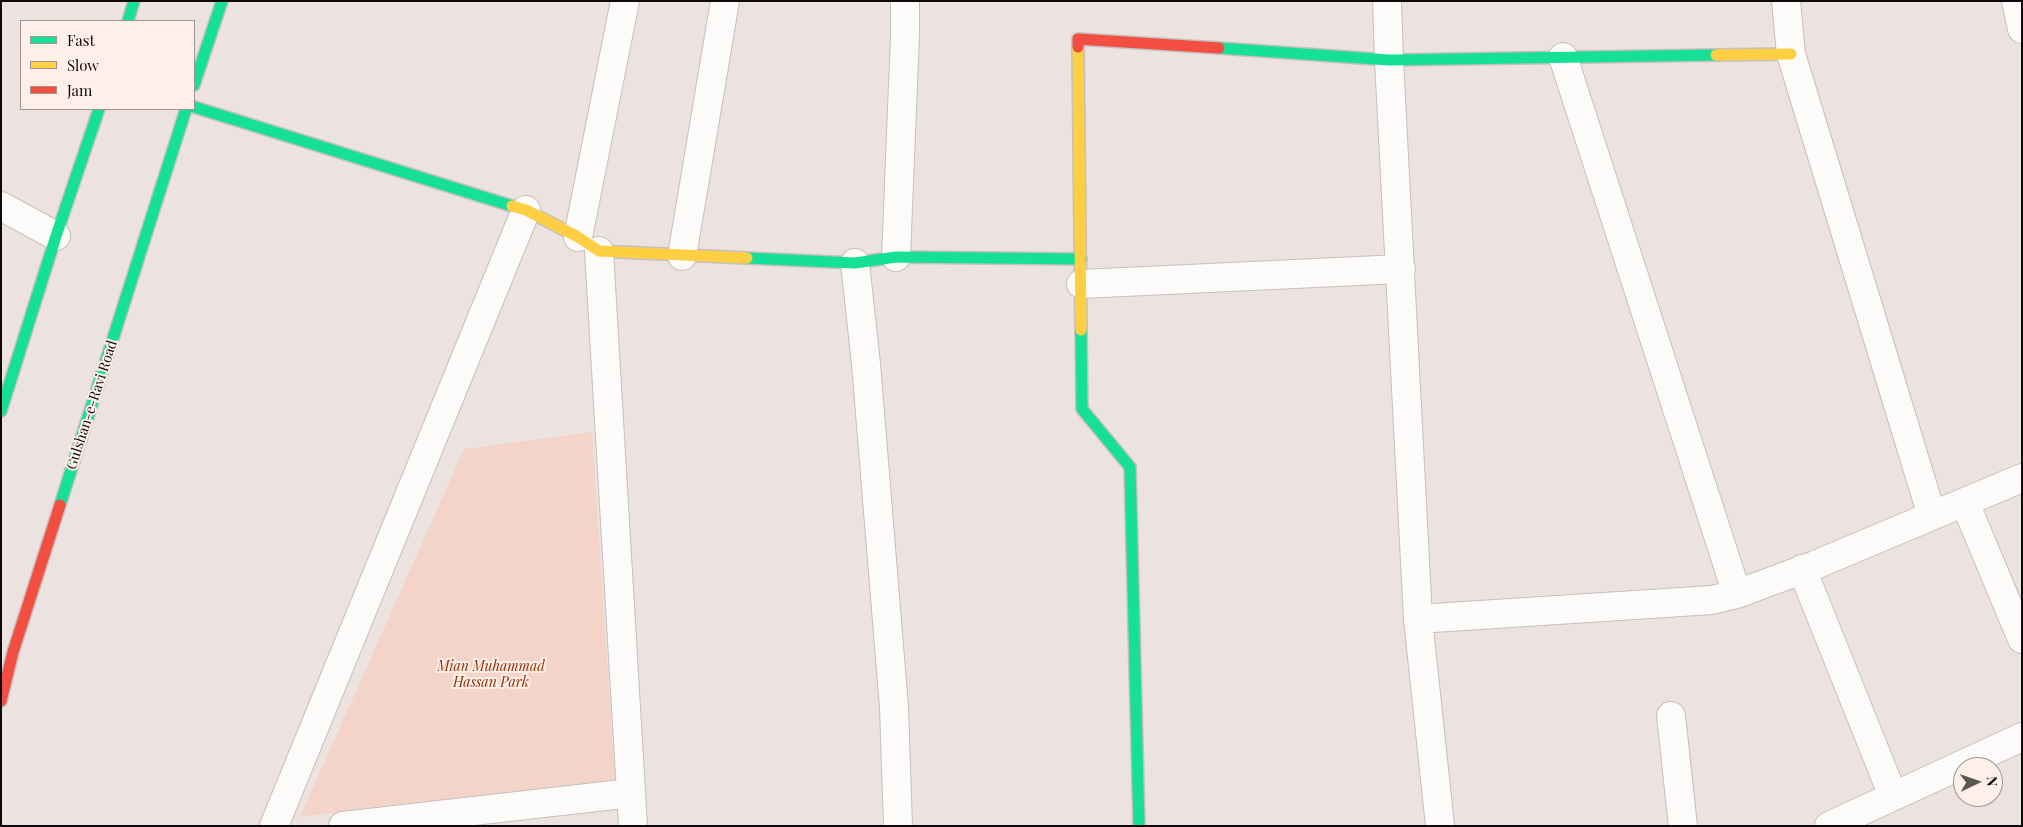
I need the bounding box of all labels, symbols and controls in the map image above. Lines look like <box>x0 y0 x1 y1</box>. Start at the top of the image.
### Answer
legend <box>20 20 195 110</box>
text: Fast <box>67 30 95 50</box>
text: Slow <box>67 55 99 75</box>
text: Jam <box>67 80 92 100</box>
street label: Gulshan-e-Ravi Road <box>63 338 121 472</box>
park label: Mian Muhammad Hassan Park <box>437 659 545 692</box>
north arrow <box>1953 757 2003 807</box>
text: N <box>1983 776 2002 787</box>

